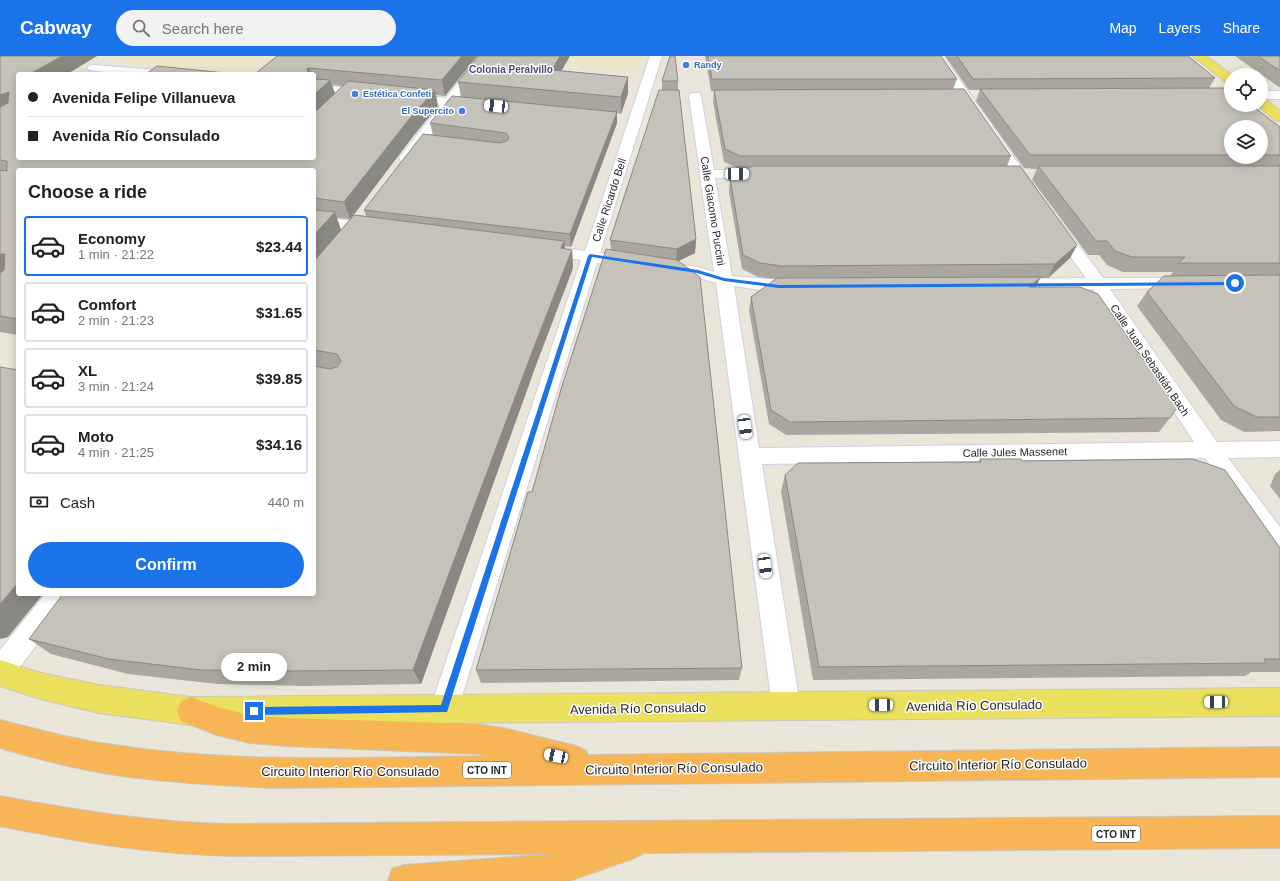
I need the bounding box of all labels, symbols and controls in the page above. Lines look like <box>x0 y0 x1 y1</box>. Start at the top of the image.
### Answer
search box <box>116 10 396 46</box>
text: Cabway <box>20 17 92 38</box>
icon: search <box>130 17 152 39</box>
text: Search here <box>162 20 244 37</box>
text: Map <box>1109 20 1137 36</box>
text: Layers <box>1159 20 1201 36</box>
text: Share <box>1223 20 1260 36</box>
marker: Randy <box>681 60 691 70</box>
place label: Randy <box>694 60 722 70</box>
district label: Colonia Peralvillo <box>469 64 553 75</box>
map controls <box>1224 68 1268 164</box>
button: locate <box>1224 68 1268 112</box>
text: Avenida Felipe Villanueva <box>52 89 235 106</box>
marker: Estética Confeti <box>350 89 360 99</box>
place label: Estética Confeti <box>363 89 431 99</box>
car <box>483 99 509 113</box>
place label: El Supercito <box>401 106 454 116</box>
marker: El Supercito <box>457 106 467 116</box>
button: layers <box>1224 120 1268 164</box>
text: Avenida Río Consulado <box>52 127 220 144</box>
street label: Calle Giacomo Puccini <box>698 155 728 267</box>
street label: Calle Ricardo Bell <box>590 157 628 243</box>
car <box>725 168 749 180</box>
text: Choose a ride <box>28 182 147 202</box>
icon: car <box>30 228 66 264</box>
text: Economy <box>78 230 146 247</box>
text: $23.44 <box>256 238 302 255</box>
text: 1 min · 21:22 <box>78 247 154 262</box>
route start <box>1226 274 1244 292</box>
icon: car <box>30 294 66 330</box>
text: Comfort <box>78 296 136 313</box>
street label: Calle Juan Sebastián Bach <box>1108 302 1192 418</box>
text: $31.65 <box>256 304 302 321</box>
text: 2 min · 21:23 <box>78 313 154 328</box>
icon: car <box>30 360 66 396</box>
text: XL <box>78 362 97 379</box>
text: $39.85 <box>256 370 302 387</box>
text: 3 min · 21:24 <box>78 379 154 394</box>
car <box>737 414 753 440</box>
icon: car <box>30 426 66 462</box>
text: Moto <box>78 428 114 445</box>
text: $34.16 <box>256 436 302 453</box>
text: 4 min · 21:25 <box>78 445 154 460</box>
street label: Calle Jules Massenet <box>963 445 1067 459</box>
icon: cash <box>28 491 50 513</box>
text: Cash <box>60 494 95 511</box>
text: 440 m <box>268 495 304 510</box>
button: Confirm <box>28 542 304 588</box>
car <box>757 553 773 579</box>
callout: 2 min <box>221 653 287 681</box>
text: 2 min <box>237 659 271 674</box>
car <box>1204 696 1228 708</box>
street label: Avenida Río Consulado <box>906 697 1042 714</box>
car <box>869 699 893 711</box>
street label: Avenida Río Consulado <box>570 700 706 717</box>
route end <box>245 702 263 720</box>
car <box>543 748 569 764</box>
street label: Circuito Interior Río Consulado <box>909 755 1087 774</box>
street label: Circuito Interior Río Consulado <box>585 759 763 778</box>
road number: CTO INT <box>463 762 511 778</box>
street label: Circuito Interior Río Consulado <box>261 764 439 779</box>
road number: CTO INT <box>1092 826 1140 842</box>

